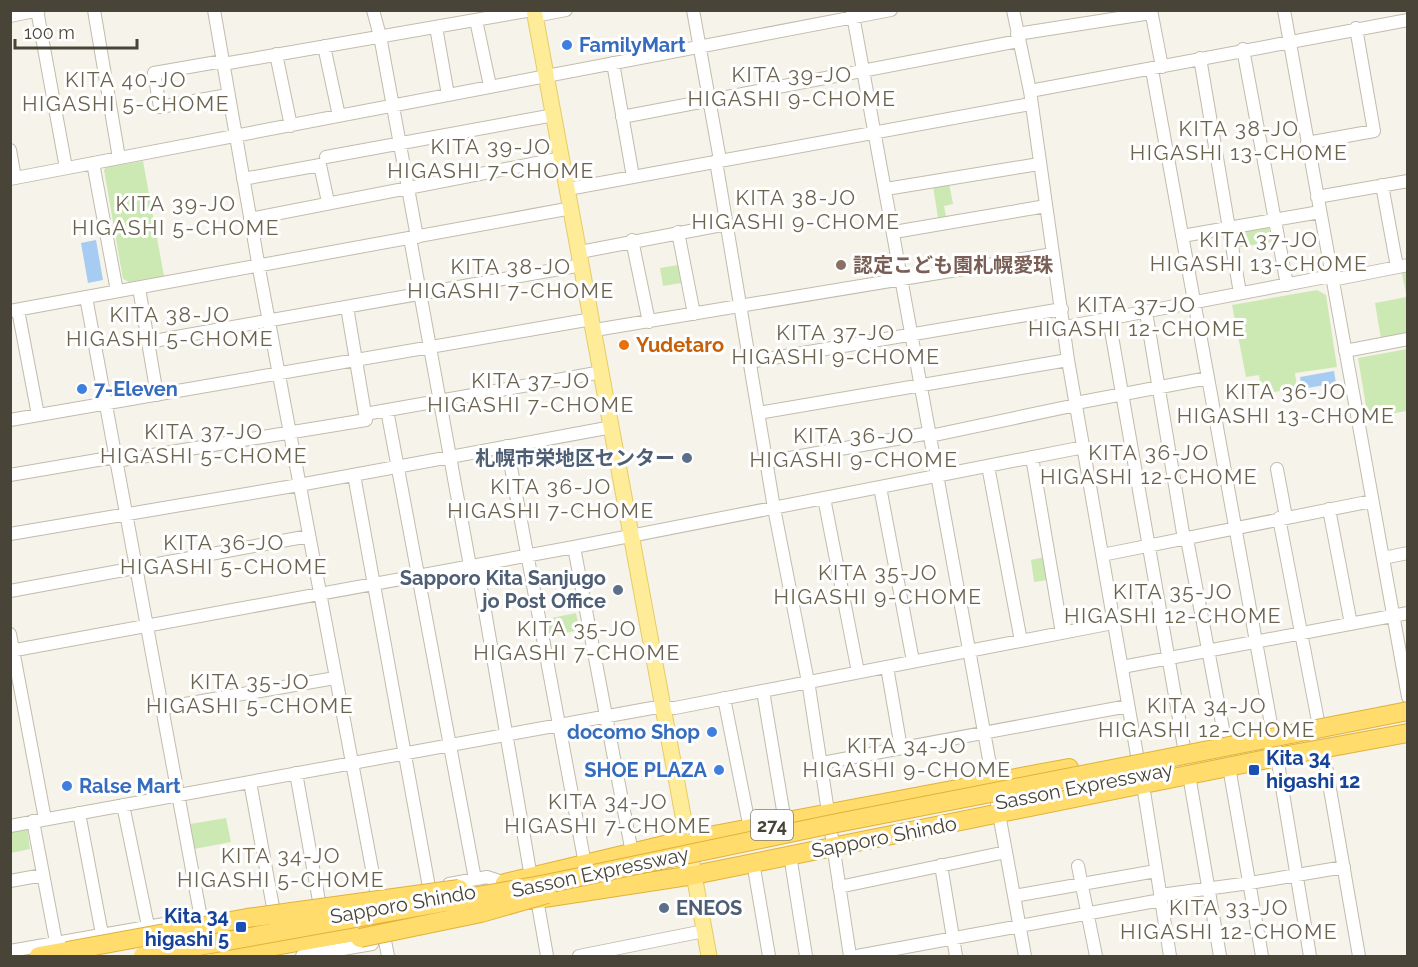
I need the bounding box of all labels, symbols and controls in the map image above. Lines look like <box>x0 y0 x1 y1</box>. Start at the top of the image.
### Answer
scale bar <box>15 12 136 50</box>
text: 100 m <box>24 22 75 43</box>
place label: FamilyMart <box>579 33 686 57</box>
marker: FamilyMart <box>560 38 574 52</box>
district label: KITA 39-JO HIGASHI 9-CHOME <box>687 62 897 111</box>
district label: KITA 40-JO HIGASHI 5-CHOME <box>22 67 230 116</box>
district label: KITA 38-JO HIGASHI 13-CHOME <box>1130 116 1348 165</box>
district label: KITA 39-JO HIGASHI 7-CHOME <box>387 134 595 183</box>
district label: KITA 38-JO HIGASHI 9-CHOME <box>691 185 901 234</box>
district label: KITA 39-JO HIGASHI 5-CHOME <box>72 191 280 240</box>
district label: KITA 37-JO HIGASHI 13-CHOME <box>1150 227 1368 276</box>
place label: 認定こども園札幌愛珠 <box>853 253 1054 277</box>
district label: KITA 38-JO HIGASHI 7-CHOME <box>407 254 615 303</box>
marker: 認定こども園札幌愛珠 <box>834 258 848 272</box>
district label: KITA 37-JO HIGASHI 12-CHOME <box>1028 292 1246 341</box>
district label: KITA 38-JO HIGASHI 5-CHOME <box>66 302 274 351</box>
district label: KITA 37-JO HIGASHI 9-CHOME <box>731 320 941 369</box>
place label: Yudetaro <box>636 333 724 357</box>
marker: Yudetaro <box>617 338 631 352</box>
district label: KITA 37-JO HIGASHI 7-CHOME <box>427 368 635 417</box>
place label: 7-Eleven <box>94 377 178 401</box>
district label: KITA 36-JO HIGASHI 13-CHOME <box>1177 379 1395 428</box>
marker: 7-Eleven <box>75 382 89 396</box>
district label: KITA 37-JO HIGASHI 5-CHOME <box>100 419 308 468</box>
district label: KITA 36-JO HIGASHI 9-CHOME <box>749 423 959 472</box>
district label: KITA 36-JO HIGASHI 12-CHOME <box>1040 440 1258 489</box>
place label: 札幌市栄地区センター <box>475 446 675 470</box>
marker: 札幌市栄地区センター <box>680 451 694 465</box>
district label: KITA 36-JO HIGASHI 7-CHOME <box>447 474 655 523</box>
district label: KITA 36-JO HIGASHI 5-CHOME <box>120 530 328 579</box>
district label: KITA 35-JO HIGASHI 9-CHOME <box>773 560 983 609</box>
place label: Sapporo Kita Sanjugo jo Post Office <box>400 566 606 613</box>
district label: KITA 35-JO HIGASHI 12-CHOME <box>1064 579 1282 628</box>
marker: Sapporo Kita Sanjugo jo Post Office <box>611 583 625 597</box>
district label: KITA 35-JO HIGASHI 7-CHOME <box>473 616 681 665</box>
district label: KITA 35-JO HIGASHI 5-CHOME <box>146 669 354 718</box>
district label: KITA 34-JO HIGASHI 12-CHOME <box>1098 693 1316 742</box>
place label: docomo Shop <box>567 720 700 744</box>
marker: docomo Shop <box>705 725 719 739</box>
district label: KITA 34-JO HIGASHI 9-CHOME <box>802 733 1012 782</box>
place label: Kita 34 higashi 12 <box>1266 746 1360 793</box>
street label: Sasson Expressway <box>993 757 1175 815</box>
place label: SHOE PLAZA <box>584 758 708 782</box>
marker: SHOE PLAZA <box>712 763 726 777</box>
marker: Kita 34 higashi 12 <box>1247 763 1261 777</box>
place label: Ralse Mart <box>79 774 181 798</box>
marker: Ralse Mart <box>60 779 74 793</box>
district label: KITA 34-JO HIGASHI 7-CHOME <box>504 789 712 838</box>
road number: 274 <box>751 810 793 840</box>
street label: Sapporo Shindo <box>809 811 959 863</box>
street label: Sasson Expressway <box>509 841 691 903</box>
district label: KITA 34-JO HIGASHI 5-CHOME <box>177 843 385 892</box>
street label: Sapporo Shindo <box>328 879 478 929</box>
district label: KITA 33-JO HIGASHI 12-CHOME <box>1120 895 1338 944</box>
place label: ENEOS <box>676 896 742 920</box>
marker: ENEOS <box>657 901 671 915</box>
place label: Kita 34 higashi 5 <box>145 904 229 951</box>
marker: Kita 34 higashi 5 <box>234 920 248 934</box>

